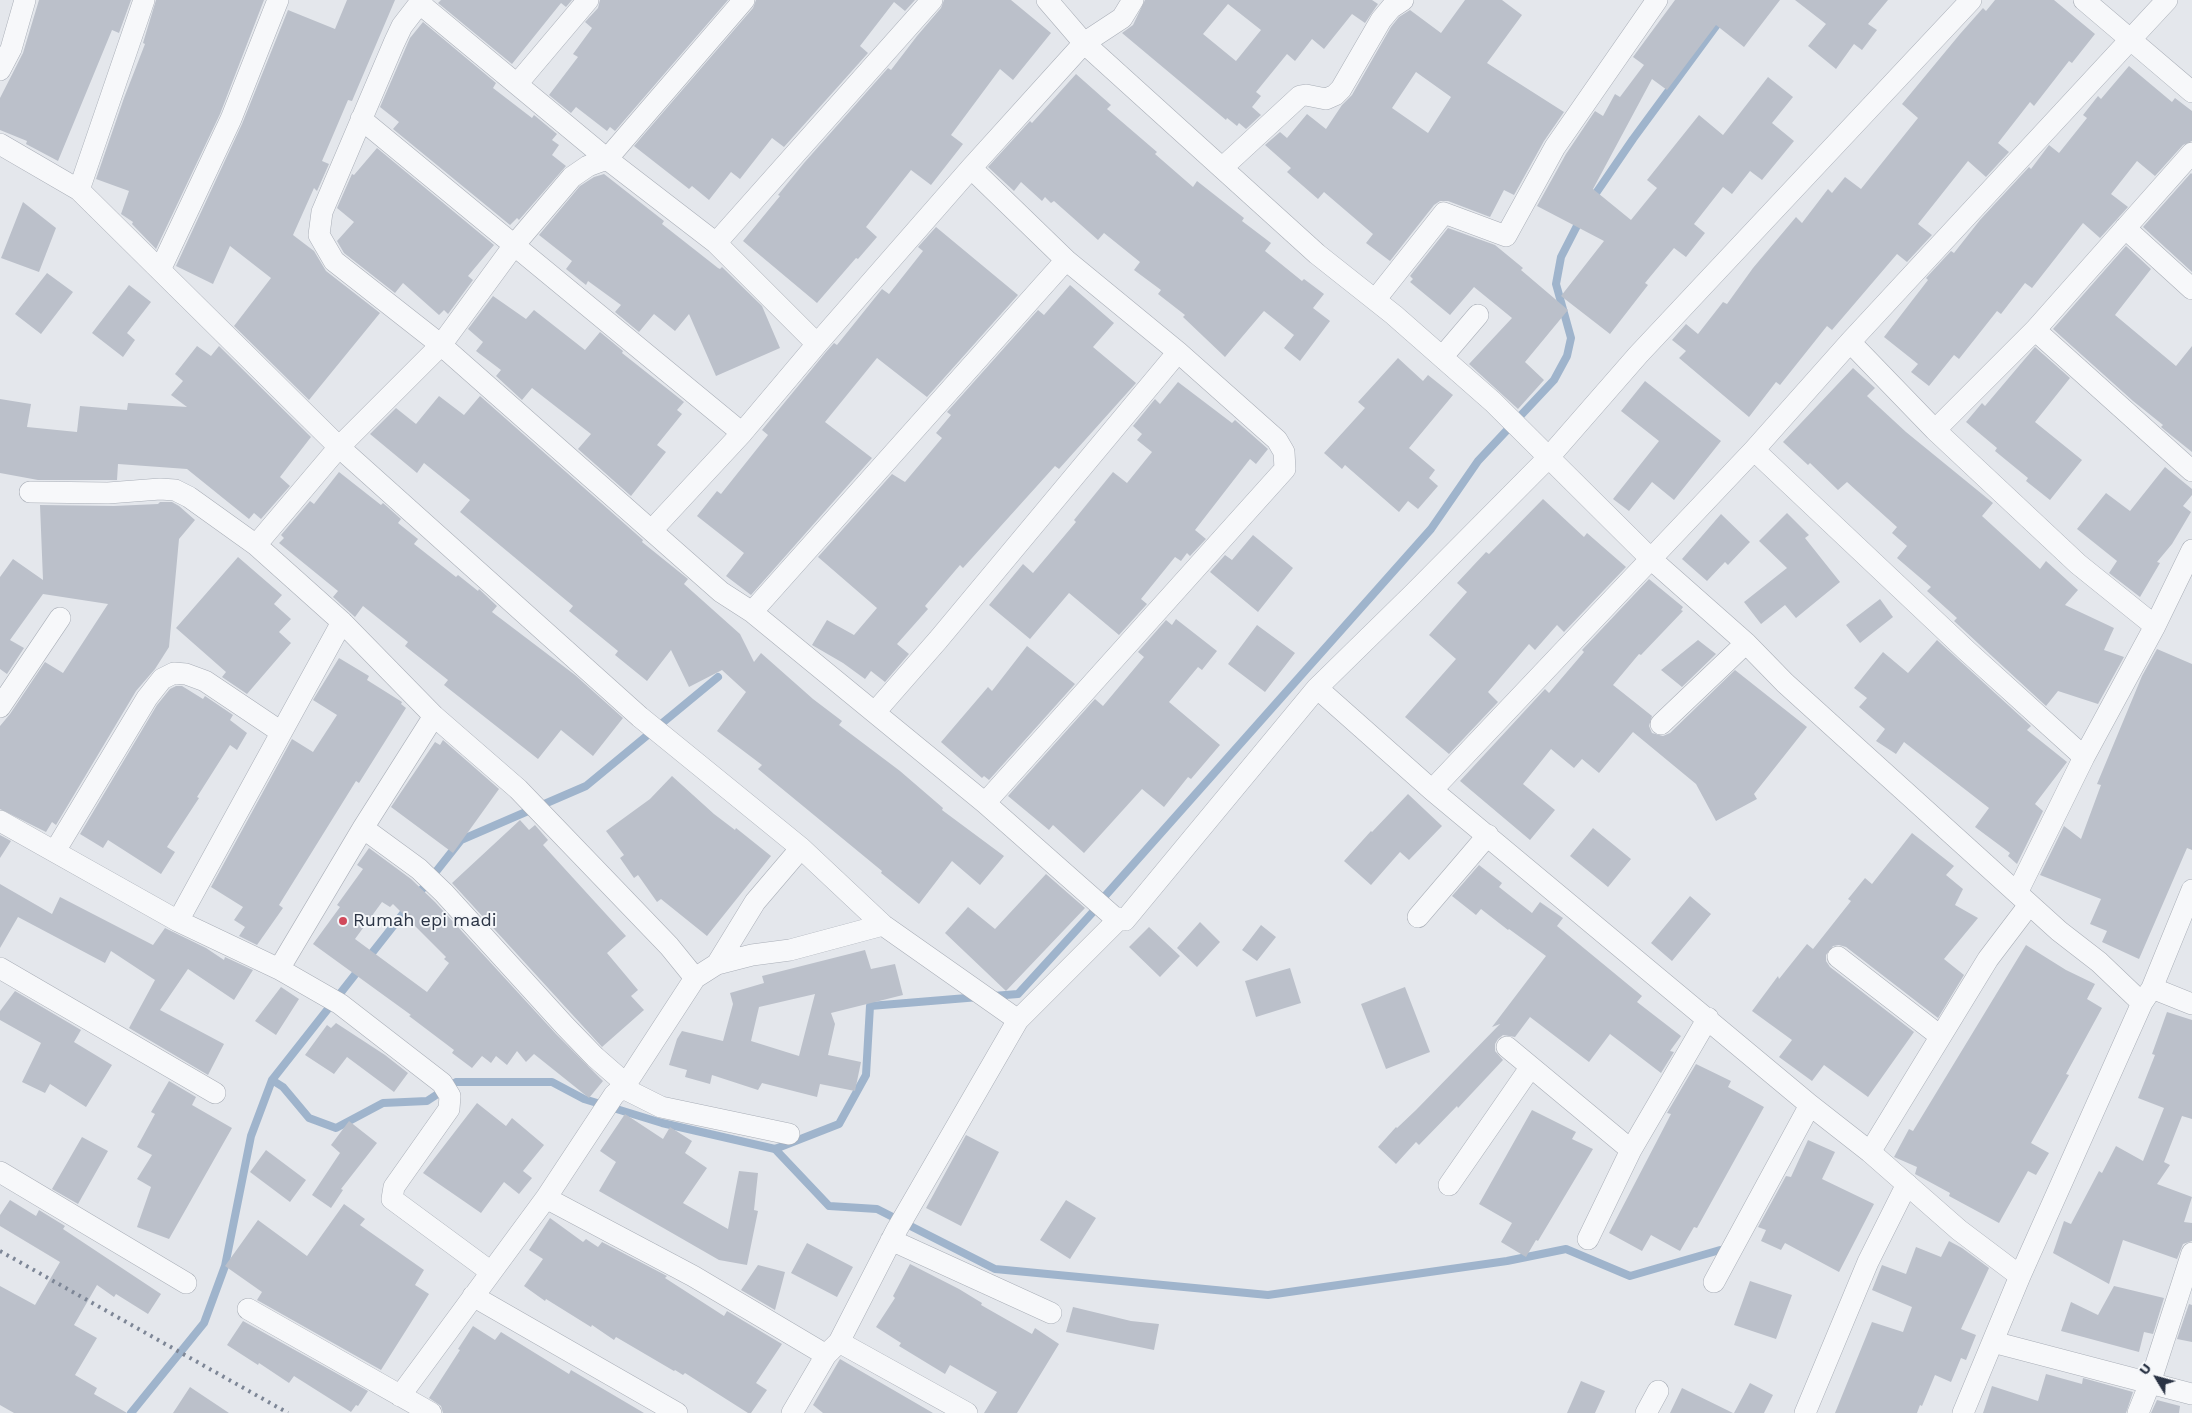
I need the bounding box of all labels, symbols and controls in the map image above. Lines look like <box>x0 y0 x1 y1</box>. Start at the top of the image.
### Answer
place label: Rumah epi madi <box>353 910 497 932</box>
marker: Rumah epi madi <box>337 915 349 927</box>
north arrow <box>2132 1353 2182 1403</box>
text: U <box>2136 1360 2154 1378</box>

